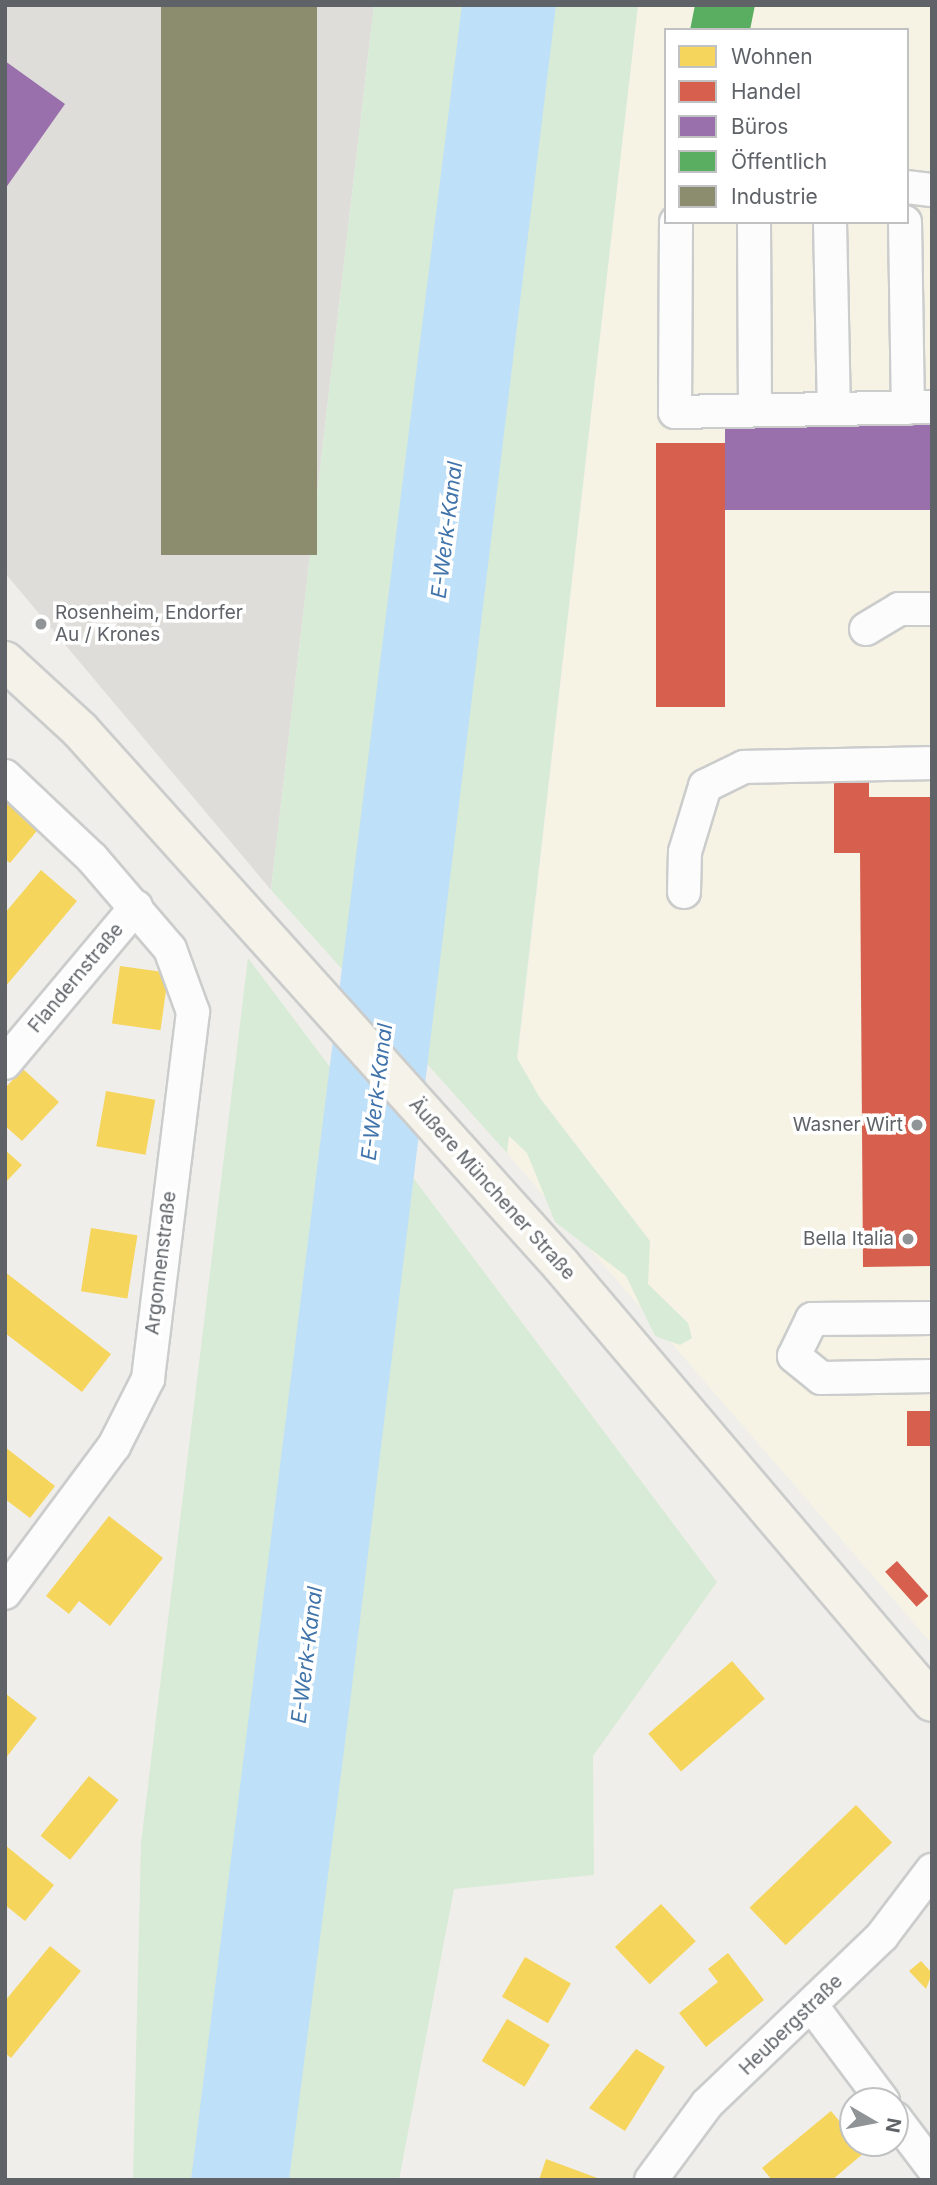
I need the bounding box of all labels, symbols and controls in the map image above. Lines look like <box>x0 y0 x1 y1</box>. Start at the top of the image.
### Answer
legend <box>664 28 909 224</box>
text: Wohnen <box>731 44 813 69</box>
text: Handel <box>731 79 801 104</box>
text: Büros <box>731 114 788 139</box>
text: Öffentlich <box>731 149 827 174</box>
text: Industrie <box>731 184 818 209</box>
water label: E-Werk-Kanal <box>426 460 468 600</box>
place label: Rosenheim, Endorfer Au / Krones <box>55 602 243 646</box>
marker: Rosenheim, Endorfer Au / Krones <box>33 616 49 632</box>
street label: Flandernstraße <box>24 919 128 1037</box>
water label: E-Werk-Kanal <box>356 1022 398 1162</box>
street label: Äußere Münchener Straße <box>404 1093 580 1285</box>
place label: Wasner Wirt <box>793 1114 903 1136</box>
marker: Wasner Wirt <box>909 1117 925 1133</box>
street label: Argonnenstraße <box>141 1190 181 1336</box>
place label: Bella Italia <box>803 1228 894 1250</box>
marker: Bella Italia <box>900 1231 916 1247</box>
water label: E-Werk-Kanal <box>286 1585 328 1725</box>
street label: Heubergstraße <box>735 1970 847 2080</box>
north arrow <box>839 2087 909 2157</box>
text: N <box>881 2116 906 2135</box>

